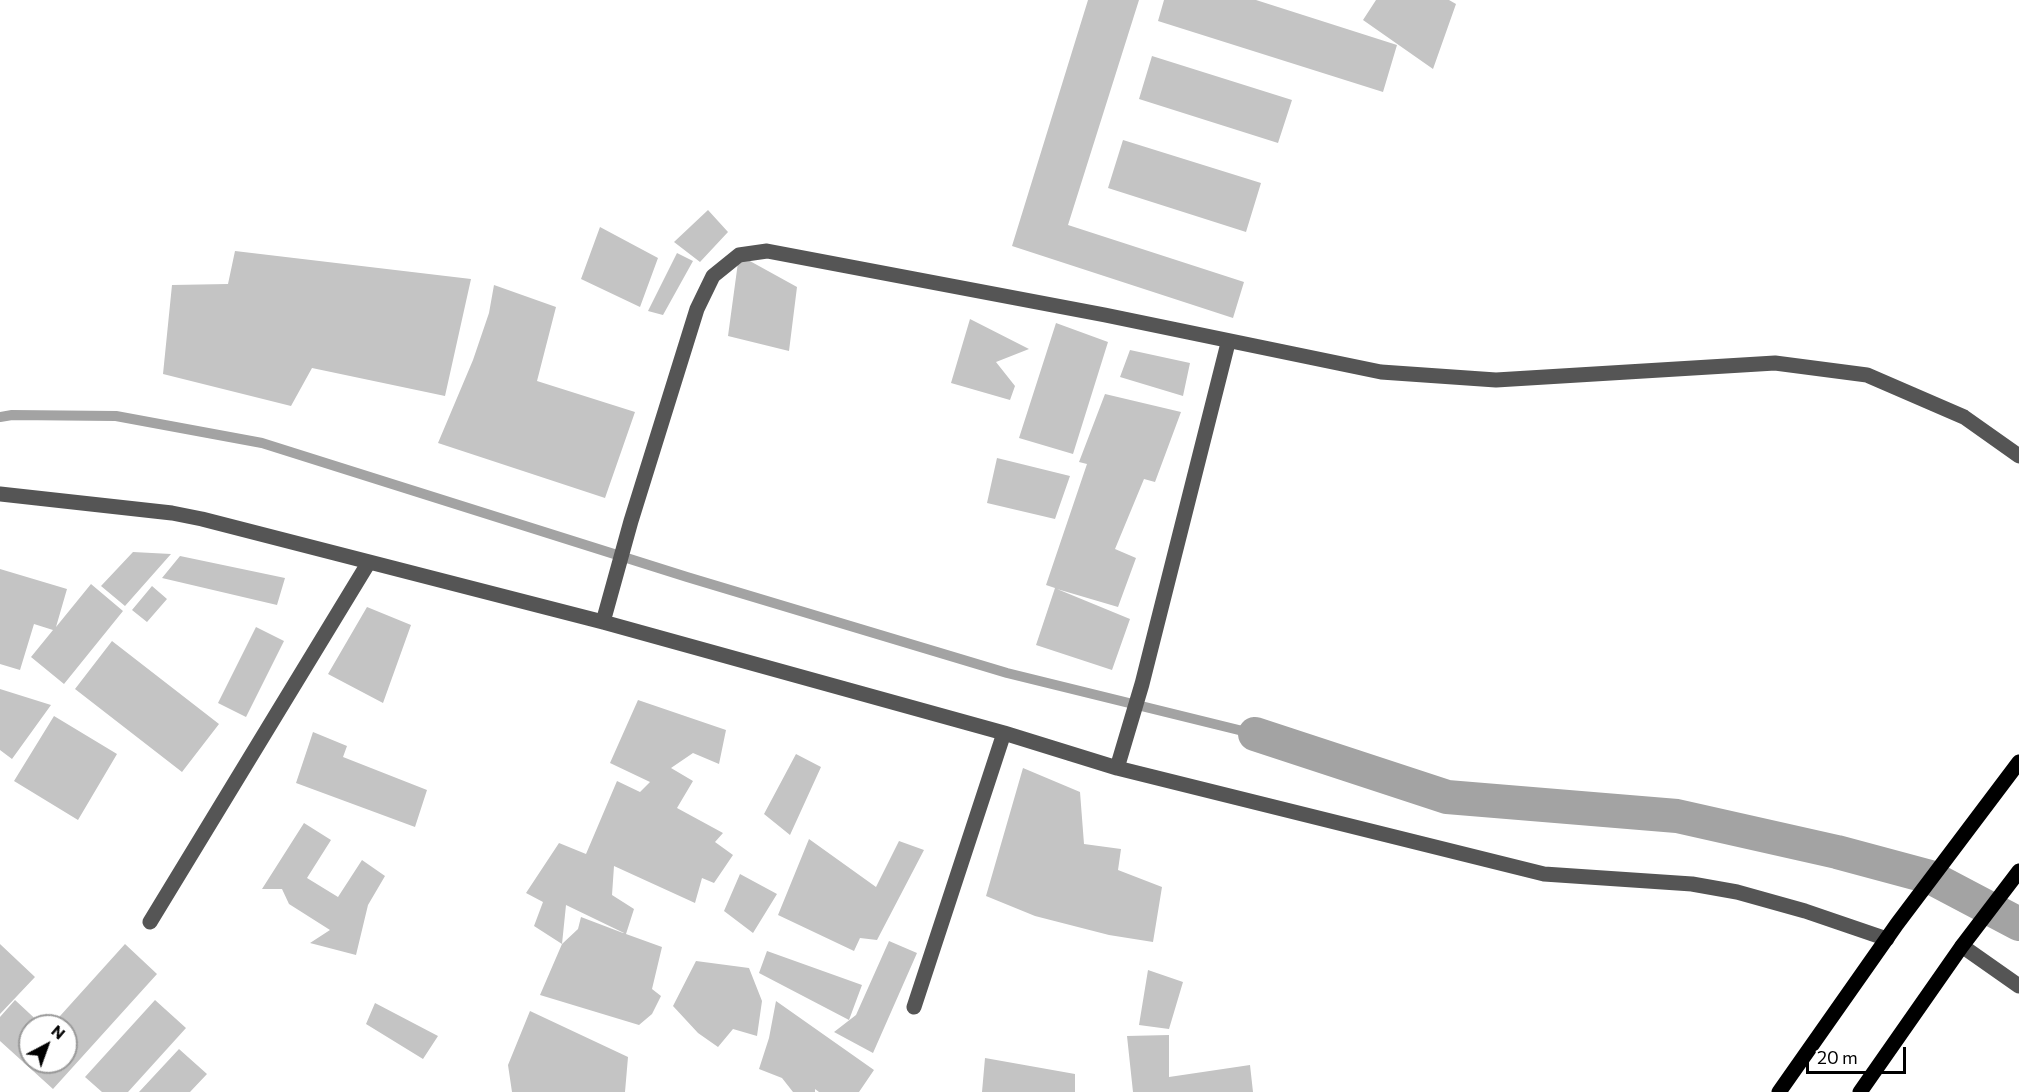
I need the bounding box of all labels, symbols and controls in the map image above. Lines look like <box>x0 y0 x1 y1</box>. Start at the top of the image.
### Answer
north arrow <box>18 1014 78 1074</box>
text: N <box>48 1020 70 1043</box>
scale bar <box>1809 1035 1910 1073</box>
text: 20 m <box>1817 1046 1858 1068</box>

